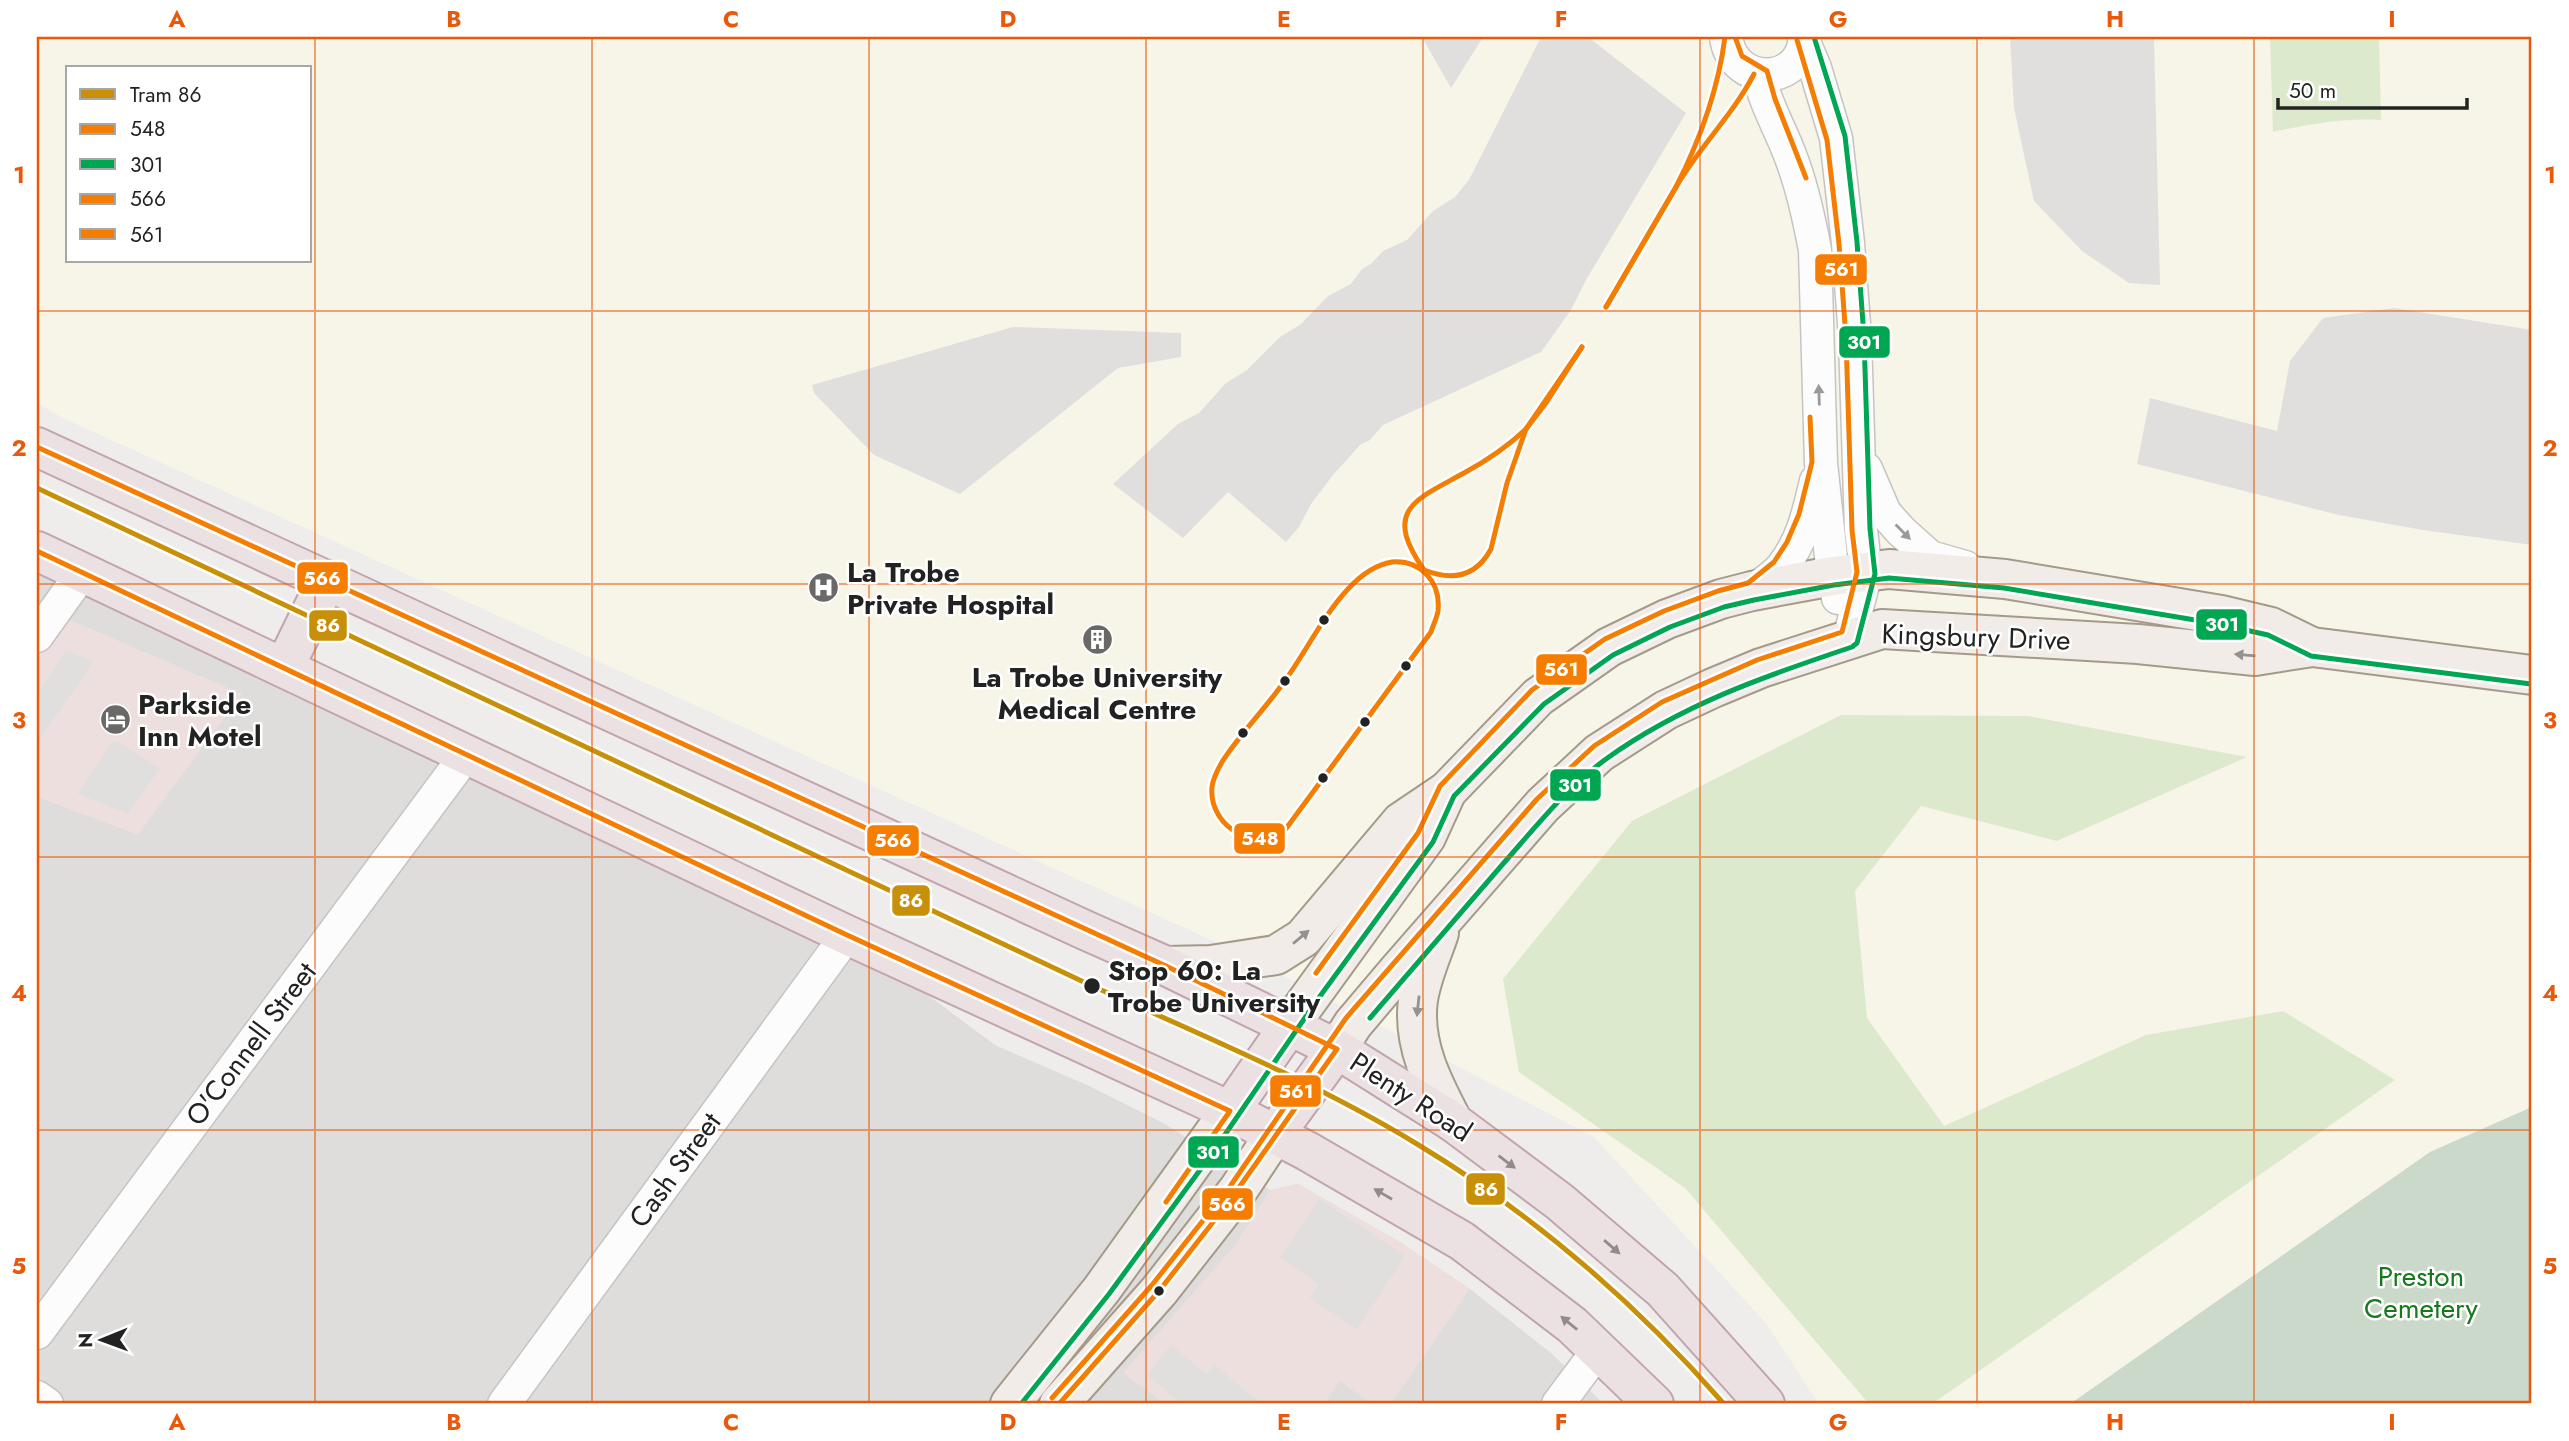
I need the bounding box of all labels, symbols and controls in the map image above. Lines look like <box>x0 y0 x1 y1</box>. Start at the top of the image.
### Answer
text: A <box>168 2 186 36</box>
text: B <box>446 2 462 36</box>
text: C <box>723 2 739 36</box>
text: D <box>1000 2 1017 36</box>
text: E <box>1277 2 1291 36</box>
text: F <box>1555 2 1567 36</box>
text: G <box>1829 2 1847 36</box>
text: H <box>2106 2 2124 36</box>
text: I <box>2388 2 2396 36</box>
legend <box>66 66 312 262</box>
scale bar <box>2278 66 2468 110</box>
text: 50 m <box>2289 76 2336 106</box>
text: Tram 86 <box>130 80 202 110</box>
text: 548 <box>130 114 166 144</box>
text: 301 <box>130 150 164 180</box>
text: 1 <box>13 158 25 192</box>
text: 1 <box>2544 158 2556 192</box>
text: 566 <box>130 184 166 214</box>
text: 561 <box>130 220 163 250</box>
line badge: 561 <box>1814 253 1868 286</box>
text: 561 <box>1824 256 1858 283</box>
line badge: 301 <box>1838 325 1891 359</box>
text: 301 <box>1847 329 1881 356</box>
one-way arrow <box>1813 383 1824 405</box>
text: 2 <box>11 431 27 465</box>
text: 2 <box>2542 431 2558 465</box>
one-way arrow <box>1894 523 1911 540</box>
place label: La Trobe Private Hospital <box>847 552 1054 625</box>
line badge: 566 <box>296 561 349 595</box>
text: 566 <box>303 565 341 592</box>
hospital icon: La Trobe Private Hospital <box>807 571 841 605</box>
line badge: 301 <box>2195 608 2248 641</box>
line badge: 86 <box>308 609 348 642</box>
text: 301 <box>2205 611 2239 638</box>
text: 86 <box>316 612 340 639</box>
unlabelled marker <box>1317 613 1331 627</box>
street label: Kingsbury Drive <box>1881 613 2071 661</box>
building icon: La Trobe University Medical Centre <box>1080 623 1114 657</box>
one-way arrow <box>2234 649 2256 660</box>
line badge: 561 <box>1535 653 1588 686</box>
text: 561 <box>1544 656 1578 683</box>
place label: La Trobe University Medical Centre <box>972 657 1223 730</box>
unlabelled marker <box>1399 659 1413 673</box>
unlabelled marker <box>1278 674 1292 688</box>
place label: Parkside Inn Motel <box>138 684 262 757</box>
text: 3 <box>12 703 26 737</box>
hotel icon: Parkside Inn Motel <box>98 703 132 737</box>
text: 3 <box>2543 703 2557 737</box>
unlabelled marker <box>1358 715 1372 729</box>
unlabelled marker <box>1236 726 1250 740</box>
line badge: 301 <box>1549 768 1602 802</box>
unlabelled marker <box>1316 771 1330 785</box>
text: 301 <box>1558 772 1592 799</box>
line badge: 548 <box>1233 822 1286 855</box>
line badge: 566 <box>866 824 920 857</box>
text: 548 <box>1241 825 1279 852</box>
text: 566 <box>874 827 912 854</box>
line badge: 86 <box>891 884 931 917</box>
text: 86 <box>899 887 923 914</box>
one-way arrow <box>1292 929 1310 945</box>
place label: Stop 60: La Trobe University <box>1108 950 1321 1023</box>
street label: O'Connell Street <box>176 953 326 1134</box>
text: 4 <box>11 976 27 1010</box>
marker: Stop 60: La Trobe University <box>1082 976 1102 996</box>
text: 4 <box>2542 976 2558 1010</box>
one-way arrow <box>1412 996 1423 1018</box>
street label: Plenty Road <box>1342 1042 1480 1152</box>
line badge: 561 <box>1269 1074 1322 1108</box>
text: 561 <box>1279 1078 1313 1105</box>
street label: Cash Street <box>619 1104 731 1236</box>
line badge: 301 <box>1187 1135 1240 1169</box>
text: 301 <box>1196 1139 1230 1166</box>
one-way arrow <box>1497 1155 1516 1169</box>
line badge: 86 <box>1465 1172 1506 1206</box>
text: 86 <box>1474 1176 1498 1203</box>
line badge: 566 <box>1201 1187 1254 1221</box>
one-way arrow <box>1373 1188 1392 1200</box>
text: 566 <box>1208 1191 1246 1218</box>
one-way arrow <box>1603 1239 1621 1255</box>
text: 5 <box>12 1249 26 1283</box>
text: 5 <box>2543 1249 2557 1283</box>
park label: Preston Cemetery <box>2364 1256 2479 1329</box>
unlabelled marker <box>1152 1284 1166 1298</box>
north arrow <box>66 1304 136 1374</box>
one-way arrow <box>1561 1316 1579 1331</box>
text: N <box>72 1333 99 1348</box>
text: A <box>168 1405 186 1439</box>
text: B <box>446 1405 462 1439</box>
text: C <box>723 1405 739 1439</box>
text: D <box>1000 1405 1017 1439</box>
text: E <box>1277 1405 1291 1439</box>
text: F <box>1555 1405 1567 1439</box>
text: G <box>1829 1405 1847 1439</box>
text: H <box>2106 1405 2124 1439</box>
text: I <box>2388 1405 2396 1439</box>

